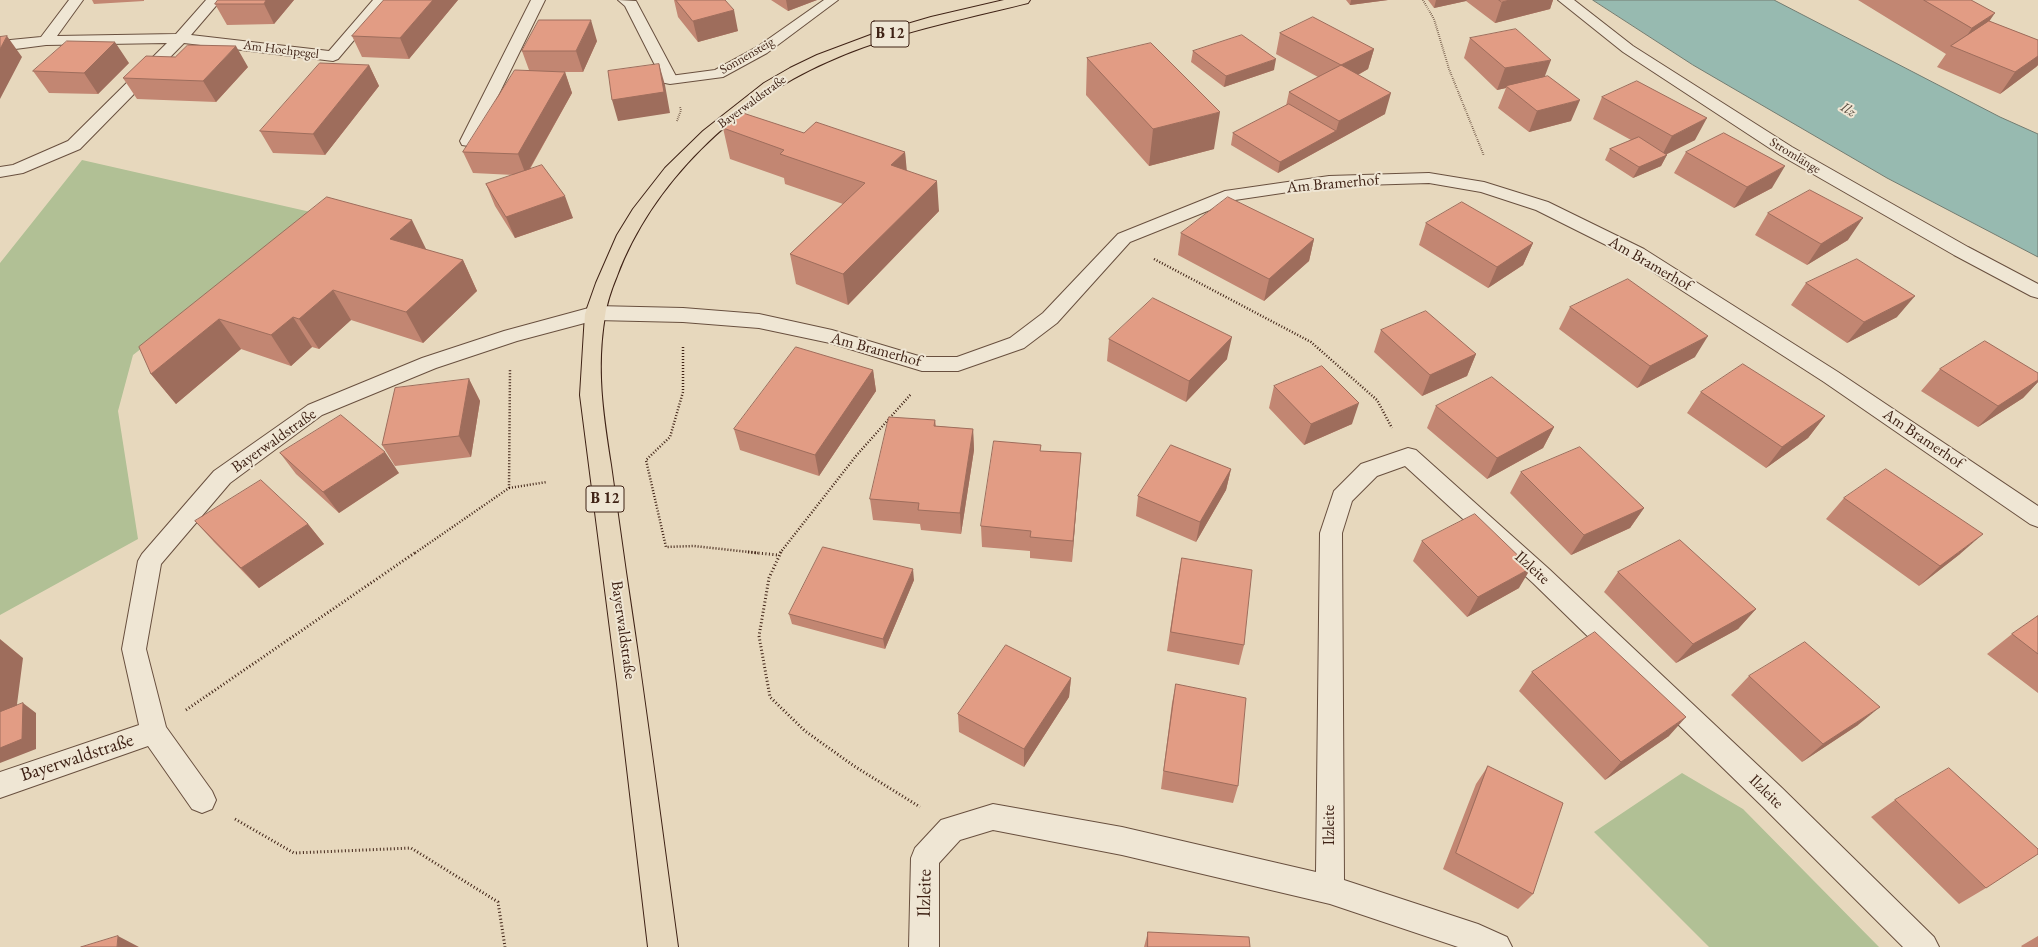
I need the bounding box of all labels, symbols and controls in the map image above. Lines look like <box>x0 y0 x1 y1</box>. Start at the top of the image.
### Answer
road number: B 12 <box>871 21 909 47</box>
street label: Sonnensteig <box>717 34 777 78</box>
street label: Am Hochpegel <box>242 38 320 62</box>
street label: Bayerwaldstraße <box>715 72 789 132</box>
water label: Ilz <box>1837 99 1859 121</box>
street label: Stromlänge <box>1767 135 1823 177</box>
street label: Am Bramerhof <box>1286 170 1380 198</box>
street label: Am Bramerhof <box>1605 232 1695 296</box>
street label: Am Bramerhof <box>829 329 923 371</box>
street label: Bayerwaldstraße <box>228 405 320 477</box>
street label: Am Bramerhof <box>1879 405 1967 473</box>
road number: B 12 <box>586 486 624 512</box>
street label: Ilzleite <box>1510 547 1554 589</box>
street label: Bayerwaldstraße <box>607 580 639 680</box>
street label: Bayerwaldstraße <box>18 729 136 787</box>
street label: Ilzleite <box>1745 771 1787 813</box>
street label: Ilzleite <box>1320 805 1340 845</box>
street label: Ilzleite <box>913 869 937 917</box>

